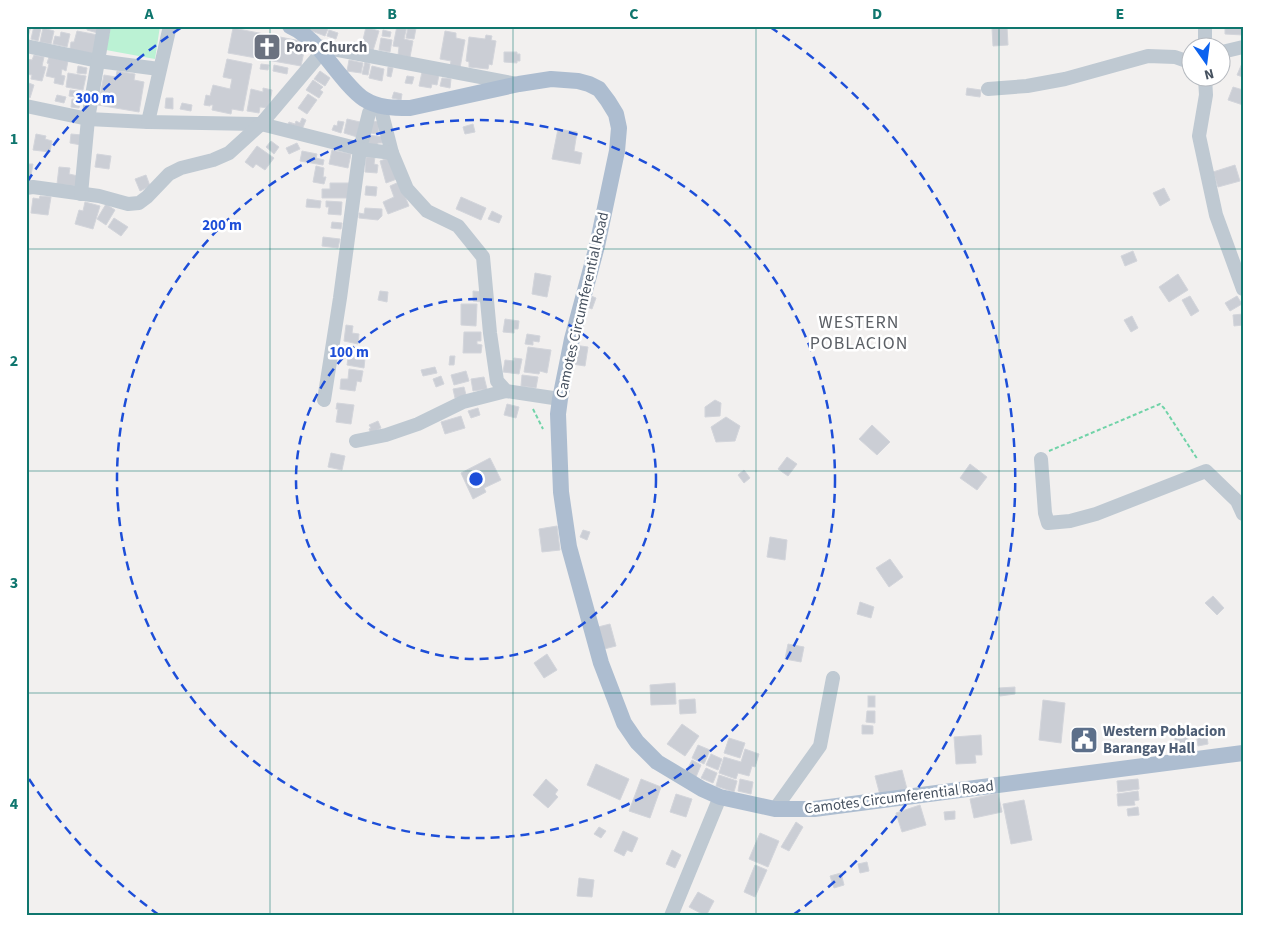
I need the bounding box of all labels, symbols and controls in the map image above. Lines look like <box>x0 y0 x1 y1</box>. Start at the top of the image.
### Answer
text: A <box>143 3 154 25</box>
text: B <box>387 3 397 25</box>
text: C <box>629 3 639 25</box>
text: D <box>872 3 882 25</box>
text: E <box>1116 3 1124 25</box>
church icon: Poro Church <box>252 32 282 62</box>
place label: Poro Church <box>286 37 367 58</box>
north arrow <box>1182 38 1232 88</box>
text: N <box>1202 63 1216 84</box>
text: 300 m <box>75 88 115 109</box>
text: 1 <box>10 128 18 150</box>
street label: Camotes Circumferential Road <box>551 210 614 400</box>
text: 200 m <box>202 215 242 236</box>
district label: WESTERN POBLACION <box>810 310 908 356</box>
text: 100 m <box>329 342 369 363</box>
text: 2 <box>10 350 18 372</box>
centre of rings <box>467 470 485 488</box>
text: 3 <box>10 572 18 594</box>
place label: Western Poblacion Barangay Hall <box>1103 721 1226 759</box>
public building icon: Western Poblacion Barangay Hall <box>1069 725 1099 755</box>
street label: Camotes Circumferential Road <box>803 775 995 820</box>
text: 4 <box>10 793 19 815</box>

